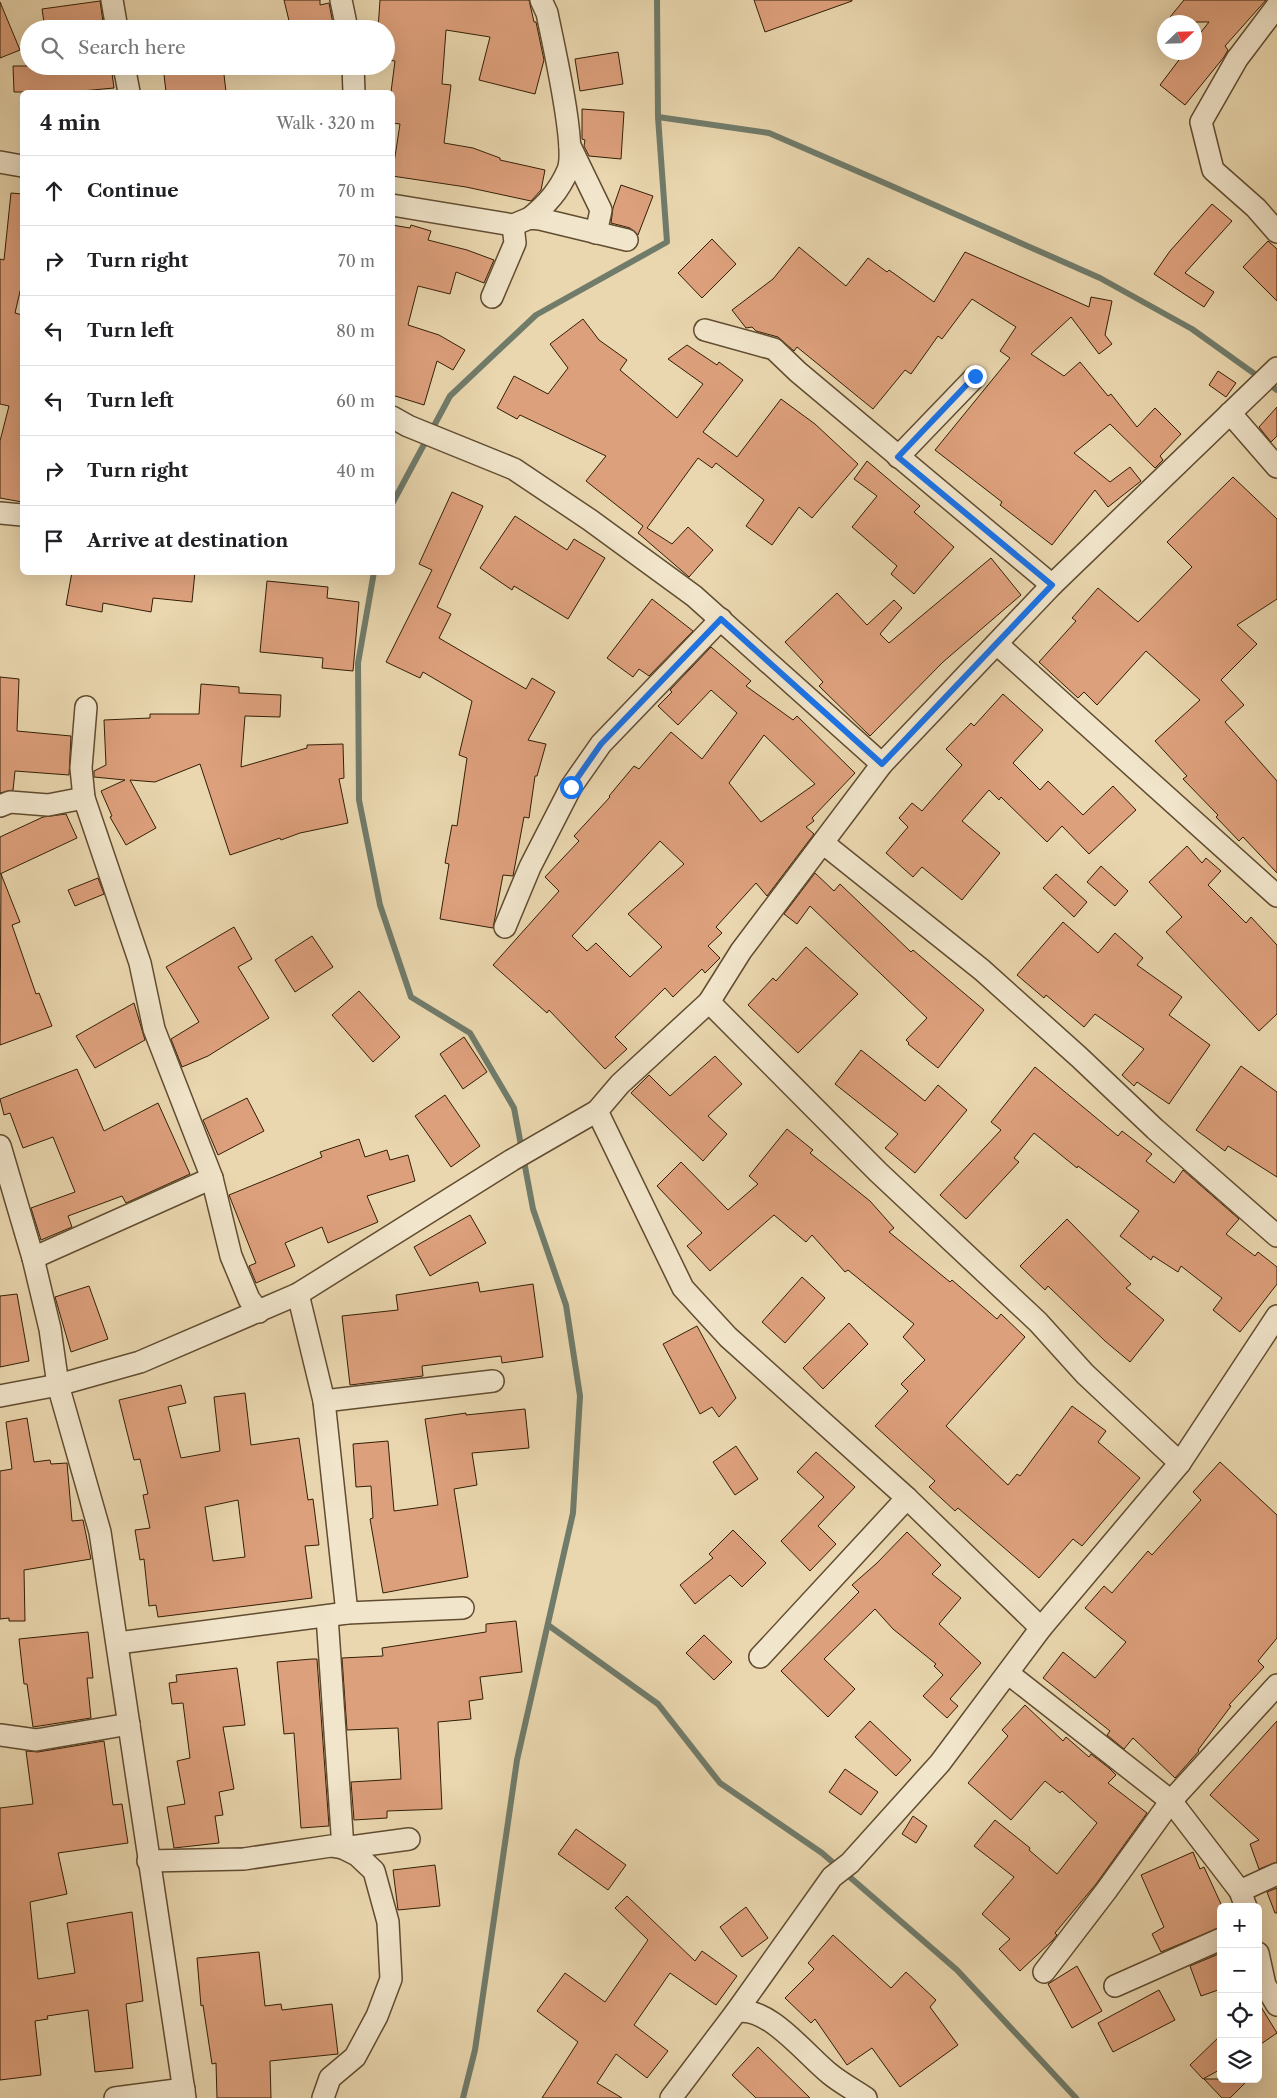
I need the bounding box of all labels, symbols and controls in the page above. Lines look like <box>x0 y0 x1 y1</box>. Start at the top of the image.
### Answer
north arrow <box>1157 15 1202 60</box>
search box <box>20 20 395 75</box>
icon: search <box>38 34 66 62</box>
text: Search here <box>78 36 186 59</box>
text: 4 min <box>40 110 101 135</box>
text: Walk · 320 m <box>276 113 375 133</box>
icon: ahead <box>40 177 68 205</box>
text: Continue <box>87 179 179 202</box>
text: 70 m <box>338 181 375 201</box>
icon: right <box>40 247 68 275</box>
text: Turn right <box>87 249 188 272</box>
text: 70 m <box>338 251 375 271</box>
icon: left <box>40 317 68 345</box>
text: Turn left <box>87 319 174 342</box>
text: 80 m <box>336 321 375 341</box>
route end <box>964 365 987 388</box>
icon: left <box>40 387 68 415</box>
text: Turn left <box>87 389 174 412</box>
text: 60 m <box>336 391 375 411</box>
icon: right <box>40 457 68 485</box>
text: Turn right <box>87 459 188 482</box>
text: 40 m <box>336 461 375 481</box>
icon: arrive <box>40 527 68 555</box>
text: Arrive at destination <box>87 529 288 552</box>
route start <box>560 776 583 799</box>
map controls <box>1217 1903 1262 2083</box>
button: + <box>1217 1903 1262 1948</box>
button: − <box>1217 1948 1262 1993</box>
button: locate <box>1217 1993 1262 2038</box>
button: layers <box>1217 2038 1262 2083</box>

